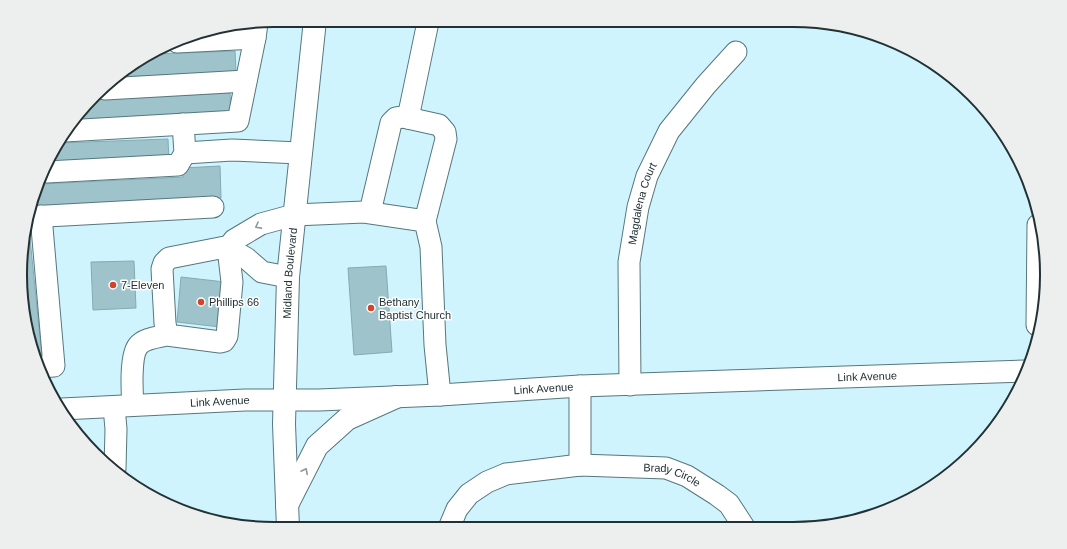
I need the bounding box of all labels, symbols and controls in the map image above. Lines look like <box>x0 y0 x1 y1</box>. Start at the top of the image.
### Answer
street label: Magdalena Court <box>626 161 659 245</box>
one-way arrow <box>255 221 262 229</box>
street label: Midland Boulevard <box>281 227 299 319</box>
place label: 7-Eleven <box>121 279 164 291</box>
marker: 7-Eleven <box>108 280 118 290</box>
place label: Phillips 66 <box>209 296 259 308</box>
place label: Bethany Baptist Church <box>379 296 451 321</box>
marker: Phillips 66 <box>196 297 206 307</box>
marker: Bethany Baptist Church <box>366 303 376 313</box>
street label: Link Avenue <box>837 369 897 383</box>
street label: Link Avenue <box>513 380 574 396</box>
street label: Link Avenue <box>190 394 250 409</box>
street label: Brady Circle <box>643 461 703 489</box>
one-way arrow <box>300 468 307 476</box>

